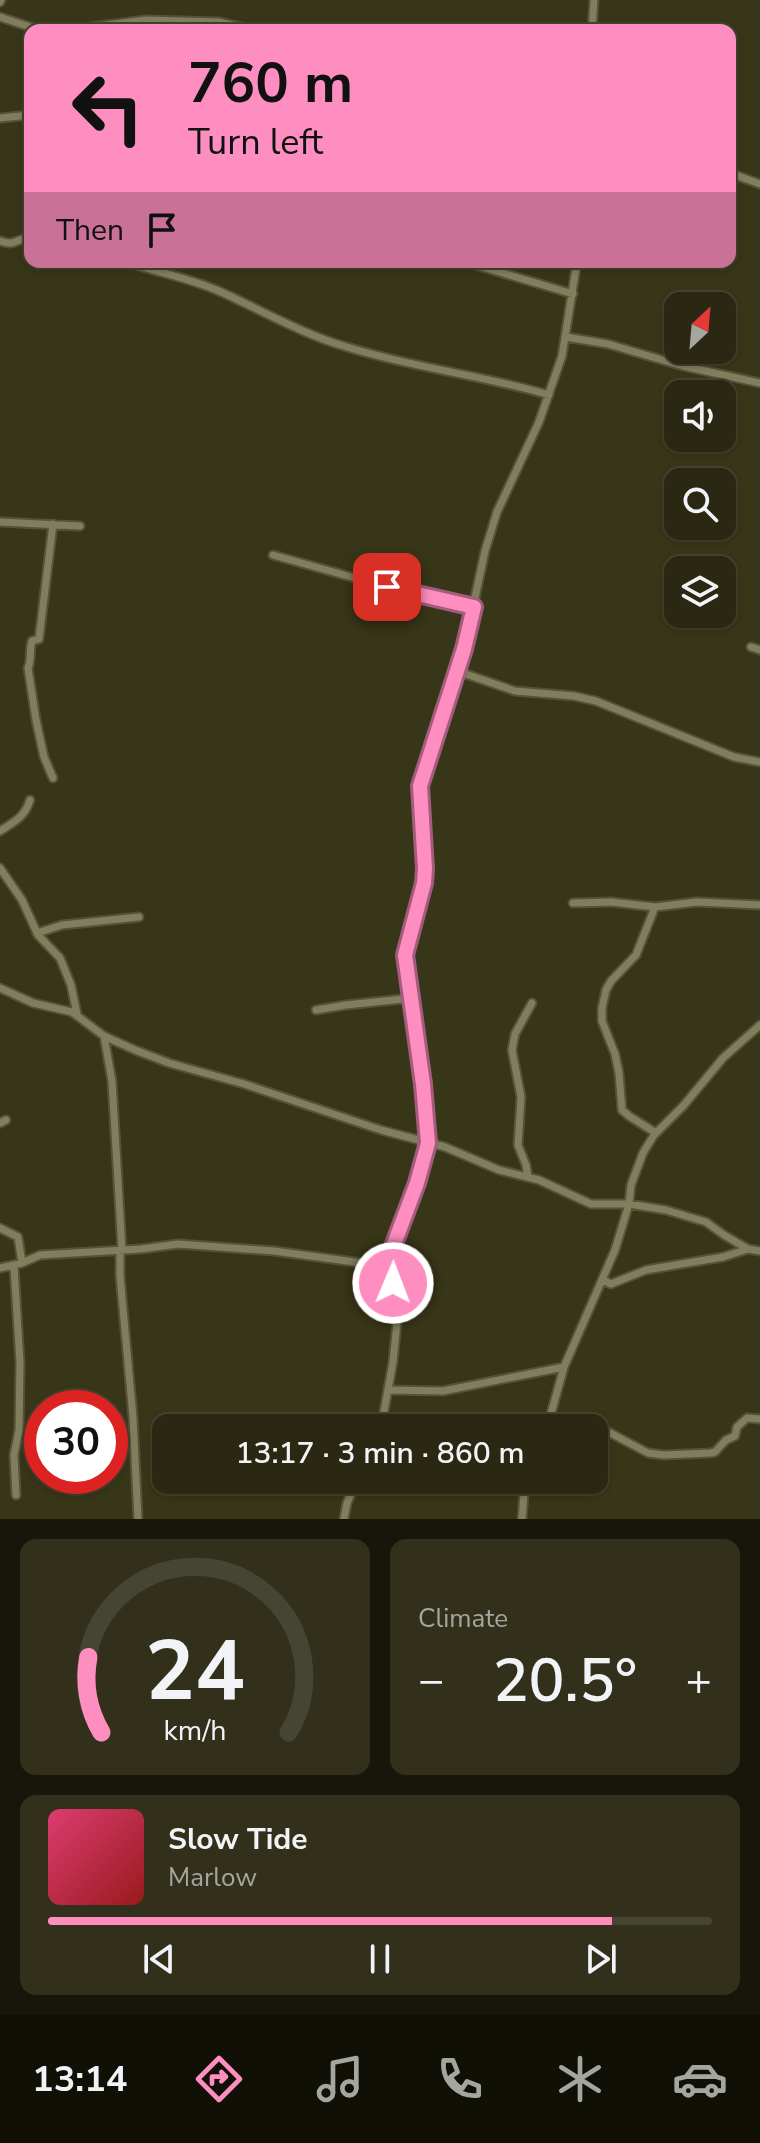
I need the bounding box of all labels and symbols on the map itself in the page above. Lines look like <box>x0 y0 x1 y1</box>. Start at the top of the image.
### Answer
north arrow <box>664 292 736 364</box>
pin <box>353 553 421 621</box>
position arrow <box>351 1241 435 1325</box>
speed limit sign: 30 <box>24 1390 128 1494</box>

